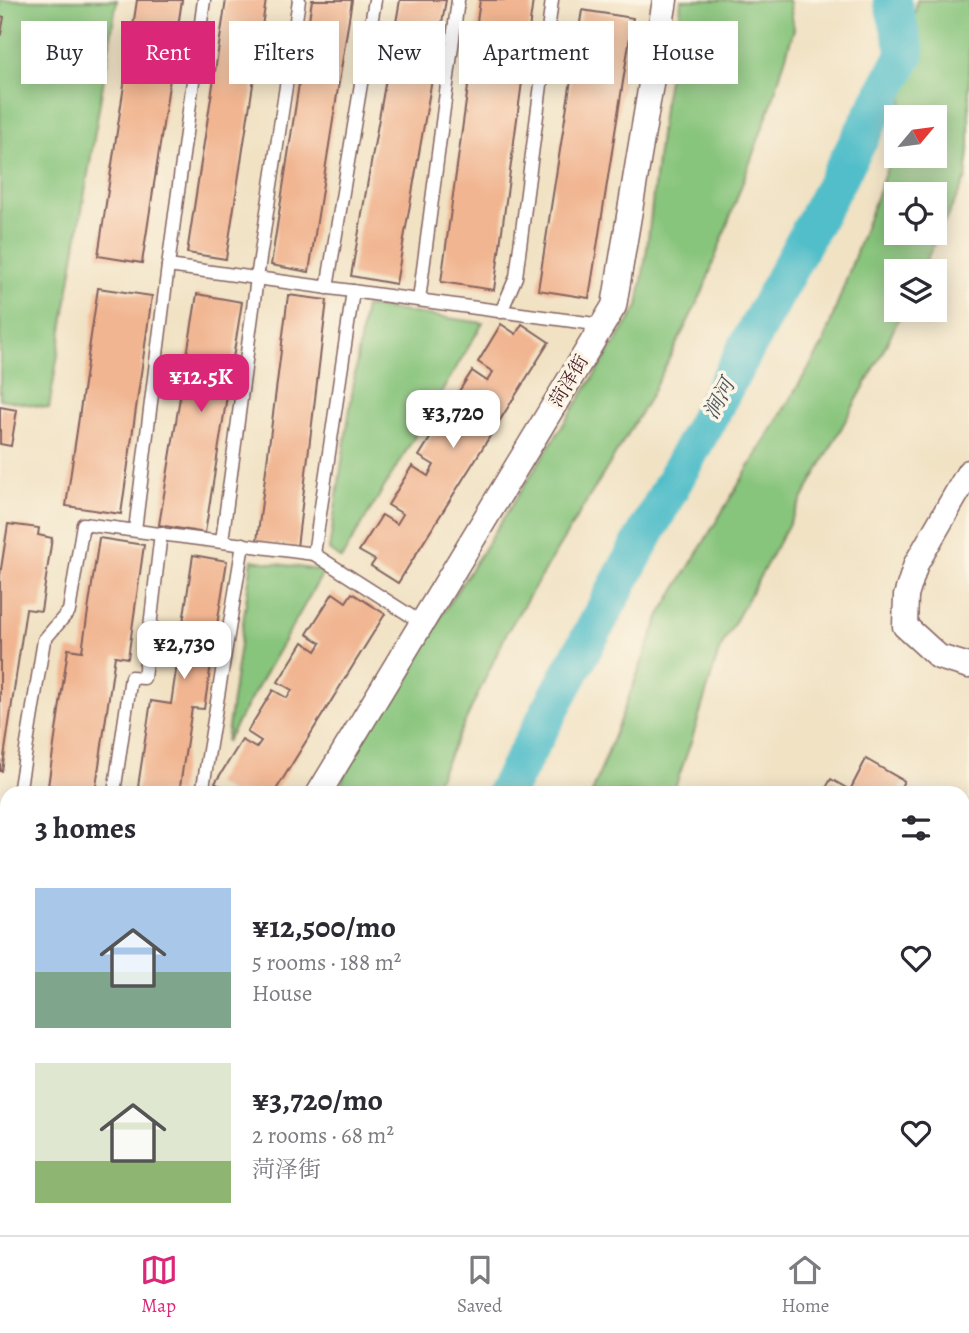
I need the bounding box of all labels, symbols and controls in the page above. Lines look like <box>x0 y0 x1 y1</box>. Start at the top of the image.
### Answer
chip: Buy <box>21 21 107 84</box>
chip: Rent <box>121 21 215 84</box>
chip: Filters <box>229 21 339 84</box>
chip: New <box>353 21 445 84</box>
chip: Apartment <box>459 21 614 84</box>
chip: House <box>628 21 738 84</box>
north arrow <box>884 105 947 168</box>
map controls <box>884 105 947 322</box>
button: locate <box>884 182 947 245</box>
button: layers <box>884 259 947 322</box>
street label: 菏泽街 <box>543 350 595 412</box>
pin: ¥12.5K <box>144 354 258 414</box>
text: ¥12.5K <box>169 361 233 392</box>
water label: 涧河 <box>697 370 743 424</box>
pin: ¥3,720 <box>396 391 510 450</box>
text: ¥3,720 <box>422 397 484 428</box>
pin: ¥2,730 <box>127 622 241 681</box>
text: ¥2,730 <box>153 628 215 659</box>
text: 3 homes <box>35 808 136 848</box>
icon: filters <box>897 809 935 847</box>
text: ¥12,500/mo <box>252 907 396 947</box>
icon: home <box>91 916 175 1000</box>
icon: heart <box>897 939 935 977</box>
text: 5 rooms · 188 m² <box>252 947 401 978</box>
text: House <box>252 978 312 1009</box>
text: ¥3,720/mo <box>252 1080 383 1120</box>
icon: home <box>91 1091 175 1175</box>
icon: heart <box>897 1114 935 1152</box>
text: 2 rooms · 68 m² <box>252 1120 394 1151</box>
text: 菏泽街 <box>252 1154 321 1185</box>
tab: Map <box>140 1251 178 1319</box>
tab: Saved <box>457 1251 502 1319</box>
tab: Home <box>782 1251 829 1319</box>

